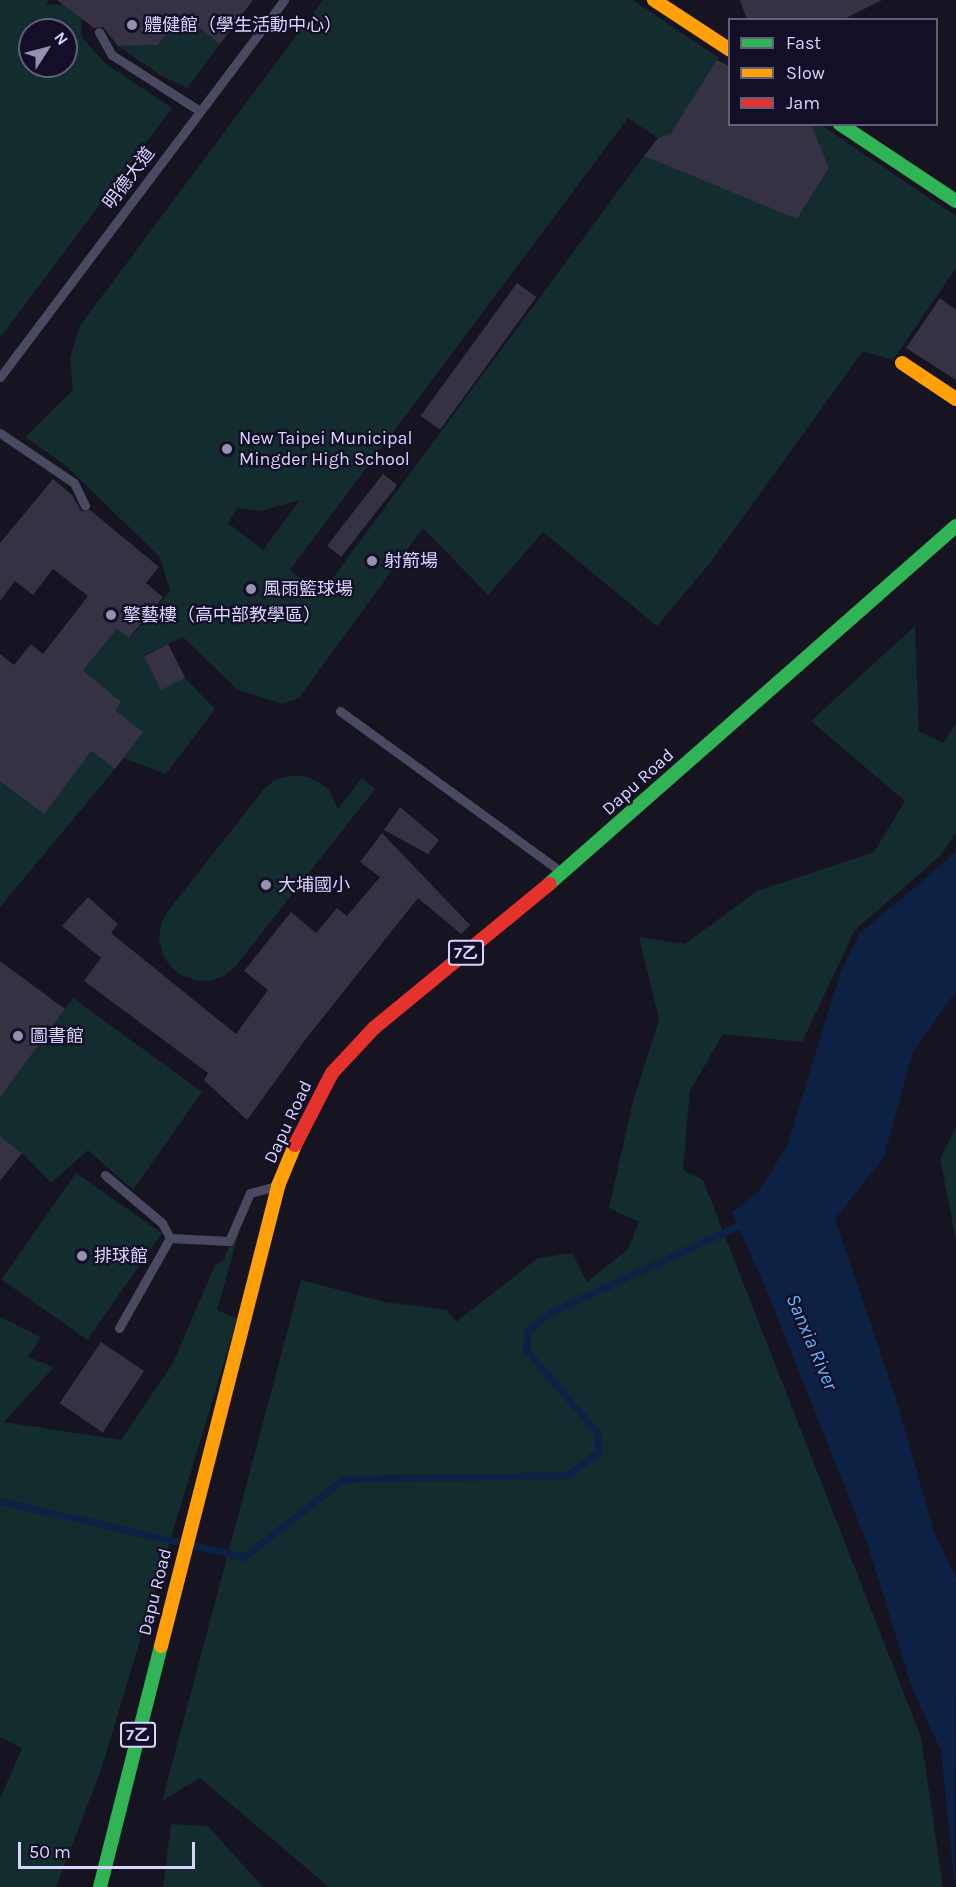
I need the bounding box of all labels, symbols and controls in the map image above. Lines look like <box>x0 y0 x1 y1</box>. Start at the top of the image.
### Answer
place label: 體健館（學生活動中心） <box>144 14 342 36</box>
north arrow <box>18 18 78 78</box>
marker: 體健館（學生活動中心） <box>125 18 139 32</box>
legend <box>728 18 938 126</box>
text: N <box>50 28 72 49</box>
text: Fast <box>786 32 821 54</box>
text: Slow <box>786 62 825 84</box>
text: Jam <box>786 92 820 114</box>
street label: 明德大道 <box>99 143 159 213</box>
place label: New Taipei Municipal Mingder High School <box>239 428 412 470</box>
marker: New Taipei Municipal Mingder High School <box>220 442 234 456</box>
place label: 射箭場 <box>384 550 438 572</box>
marker: 射箭場 <box>365 554 379 568</box>
place label: 風雨籃球場 <box>263 578 353 600</box>
marker: 風雨籃球場 <box>244 582 258 596</box>
place label: 擎藝樓（高中部教學區） <box>123 604 321 626</box>
marker: 擎藝樓（高中部教學區） <box>104 608 118 622</box>
street label: Dapu Road <box>598 744 678 820</box>
place label: 大埔國小 <box>278 874 350 896</box>
marker: 大埔國小 <box>259 878 273 892</box>
road number: 7乙 <box>448 940 484 966</box>
place label: 圖書館 <box>30 1025 84 1047</box>
marker: 圖書館 <box>11 1029 25 1043</box>
street label: Dapu Road <box>259 1077 317 1167</box>
place label: 排球館 <box>94 1245 148 1267</box>
marker: 排球館 <box>75 1249 89 1263</box>
water label: Sanxia River <box>781 1290 843 1394</box>
street label: Dapu Road <box>134 1546 176 1638</box>
road number: 7乙 <box>120 1722 156 1748</box>
scale bar <box>21 1830 198 1868</box>
text: 50 m <box>29 1841 71 1863</box>

